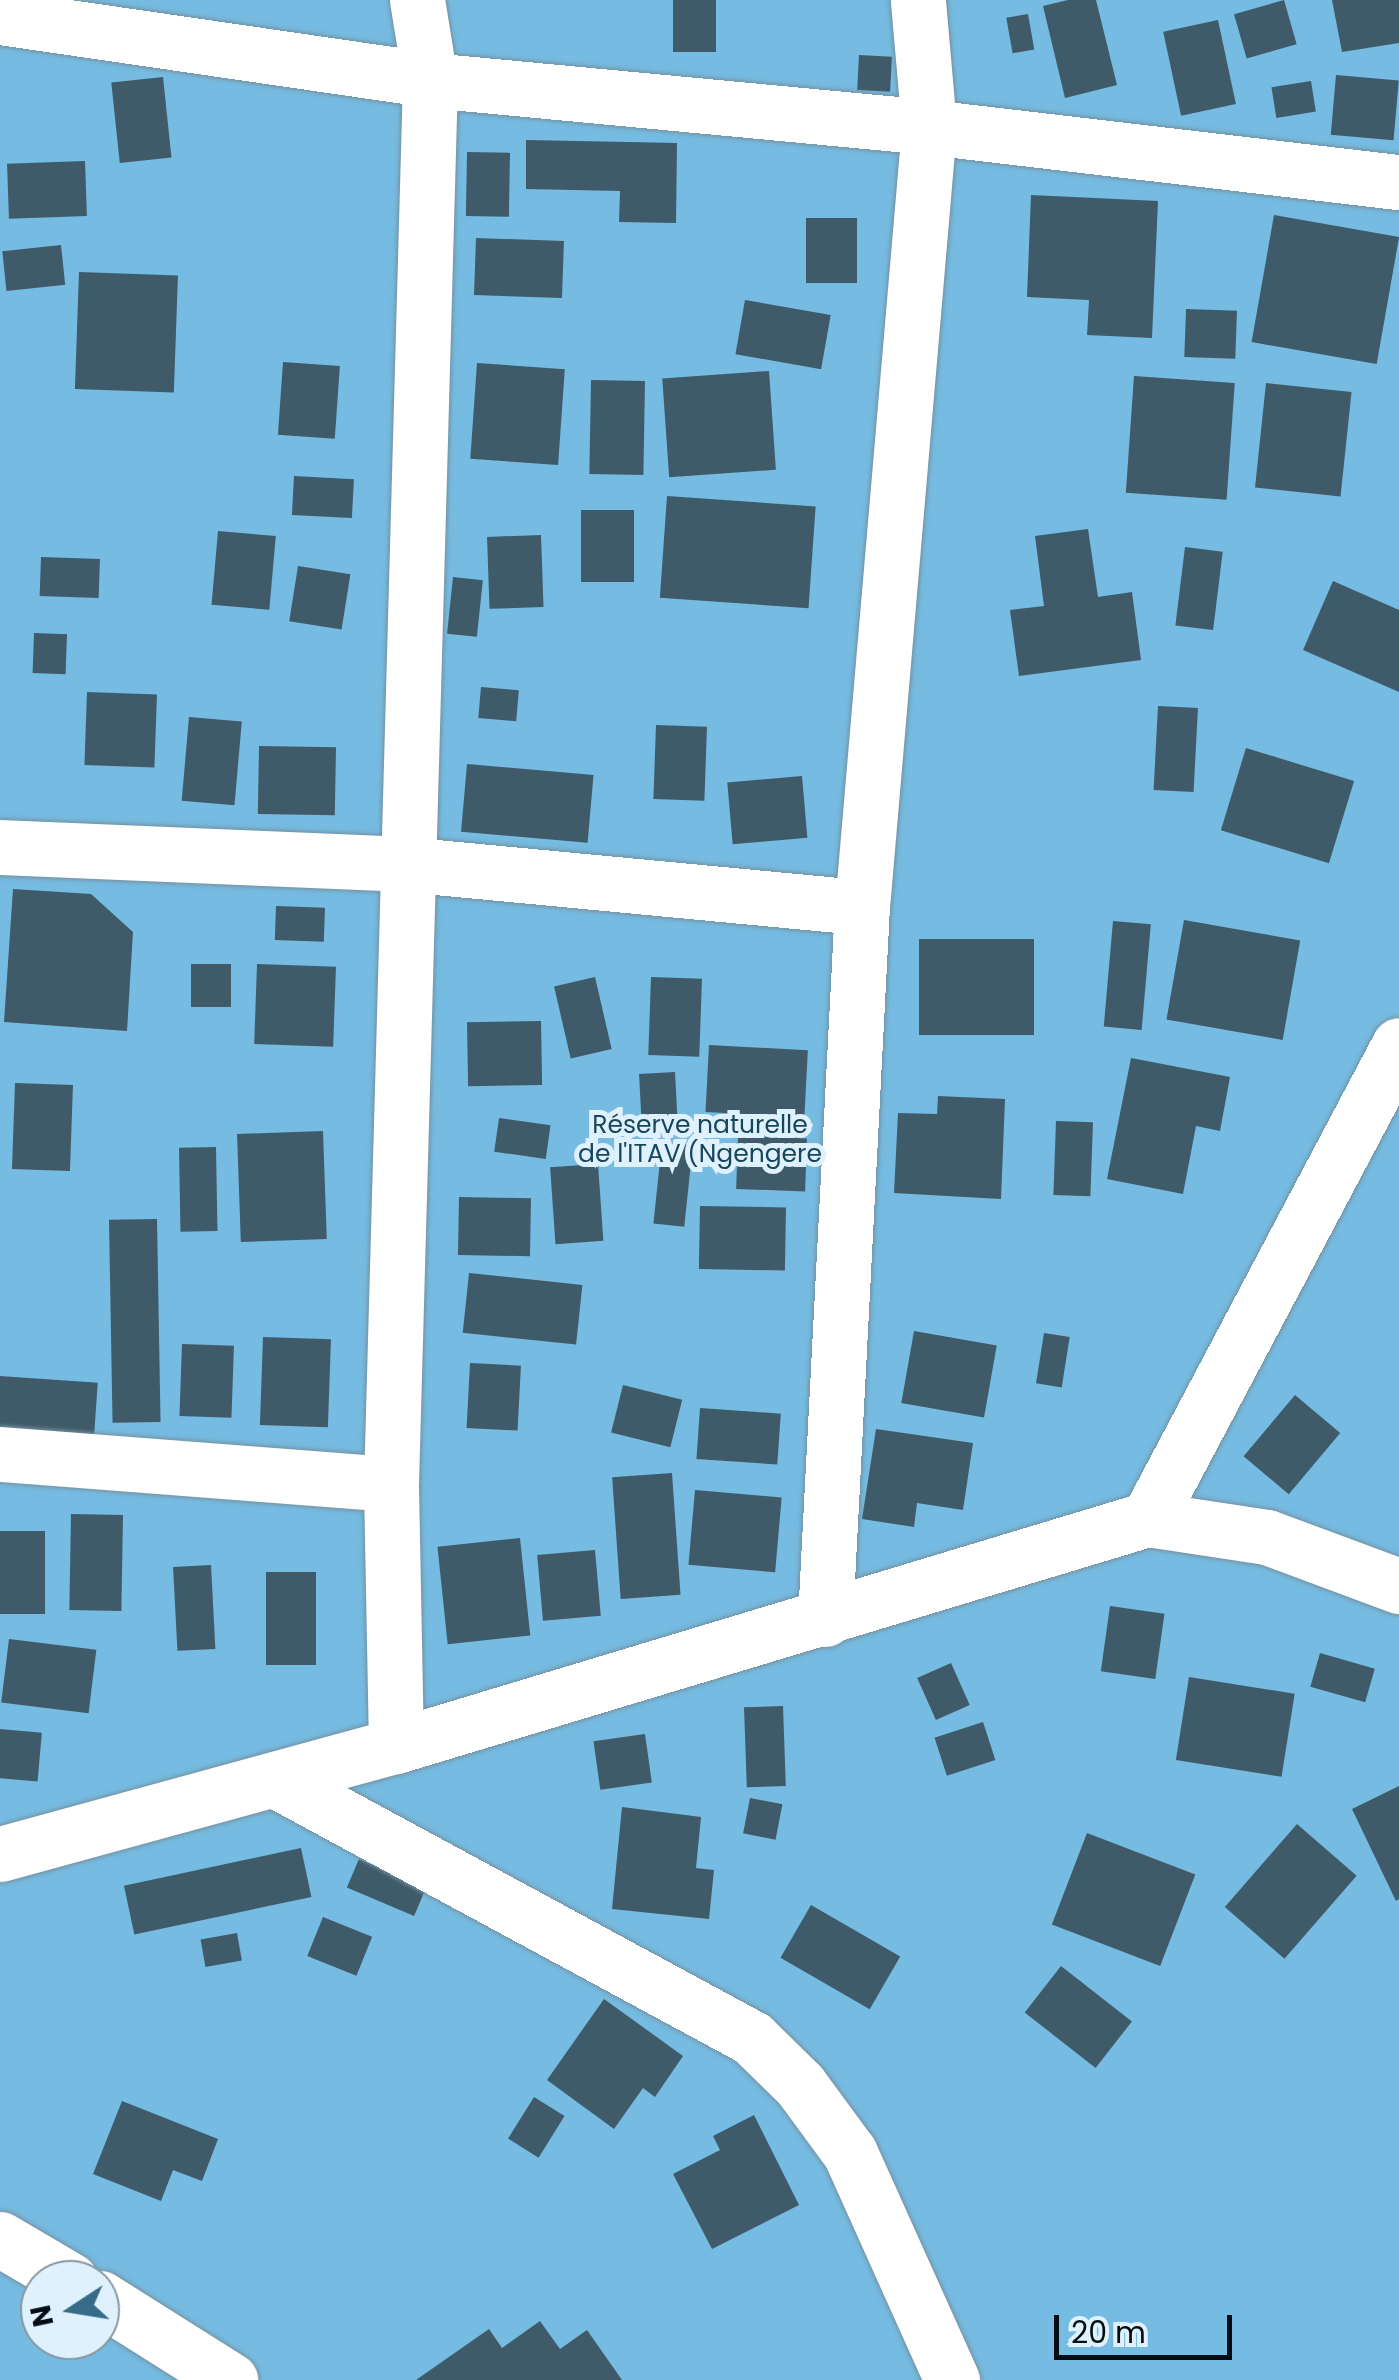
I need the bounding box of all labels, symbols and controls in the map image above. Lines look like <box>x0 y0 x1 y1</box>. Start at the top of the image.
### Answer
park label: Réserve naturelle de l'ITAV (Ngengere <box>578 1111 822 1170</box>
north arrow <box>20 2260 120 2360</box>
scale bar <box>1059 2295 1236 2357</box>
text: N <box>21 2302 63 2330</box>
text: 20 m <box>1071 2311 1146 2354</box>

